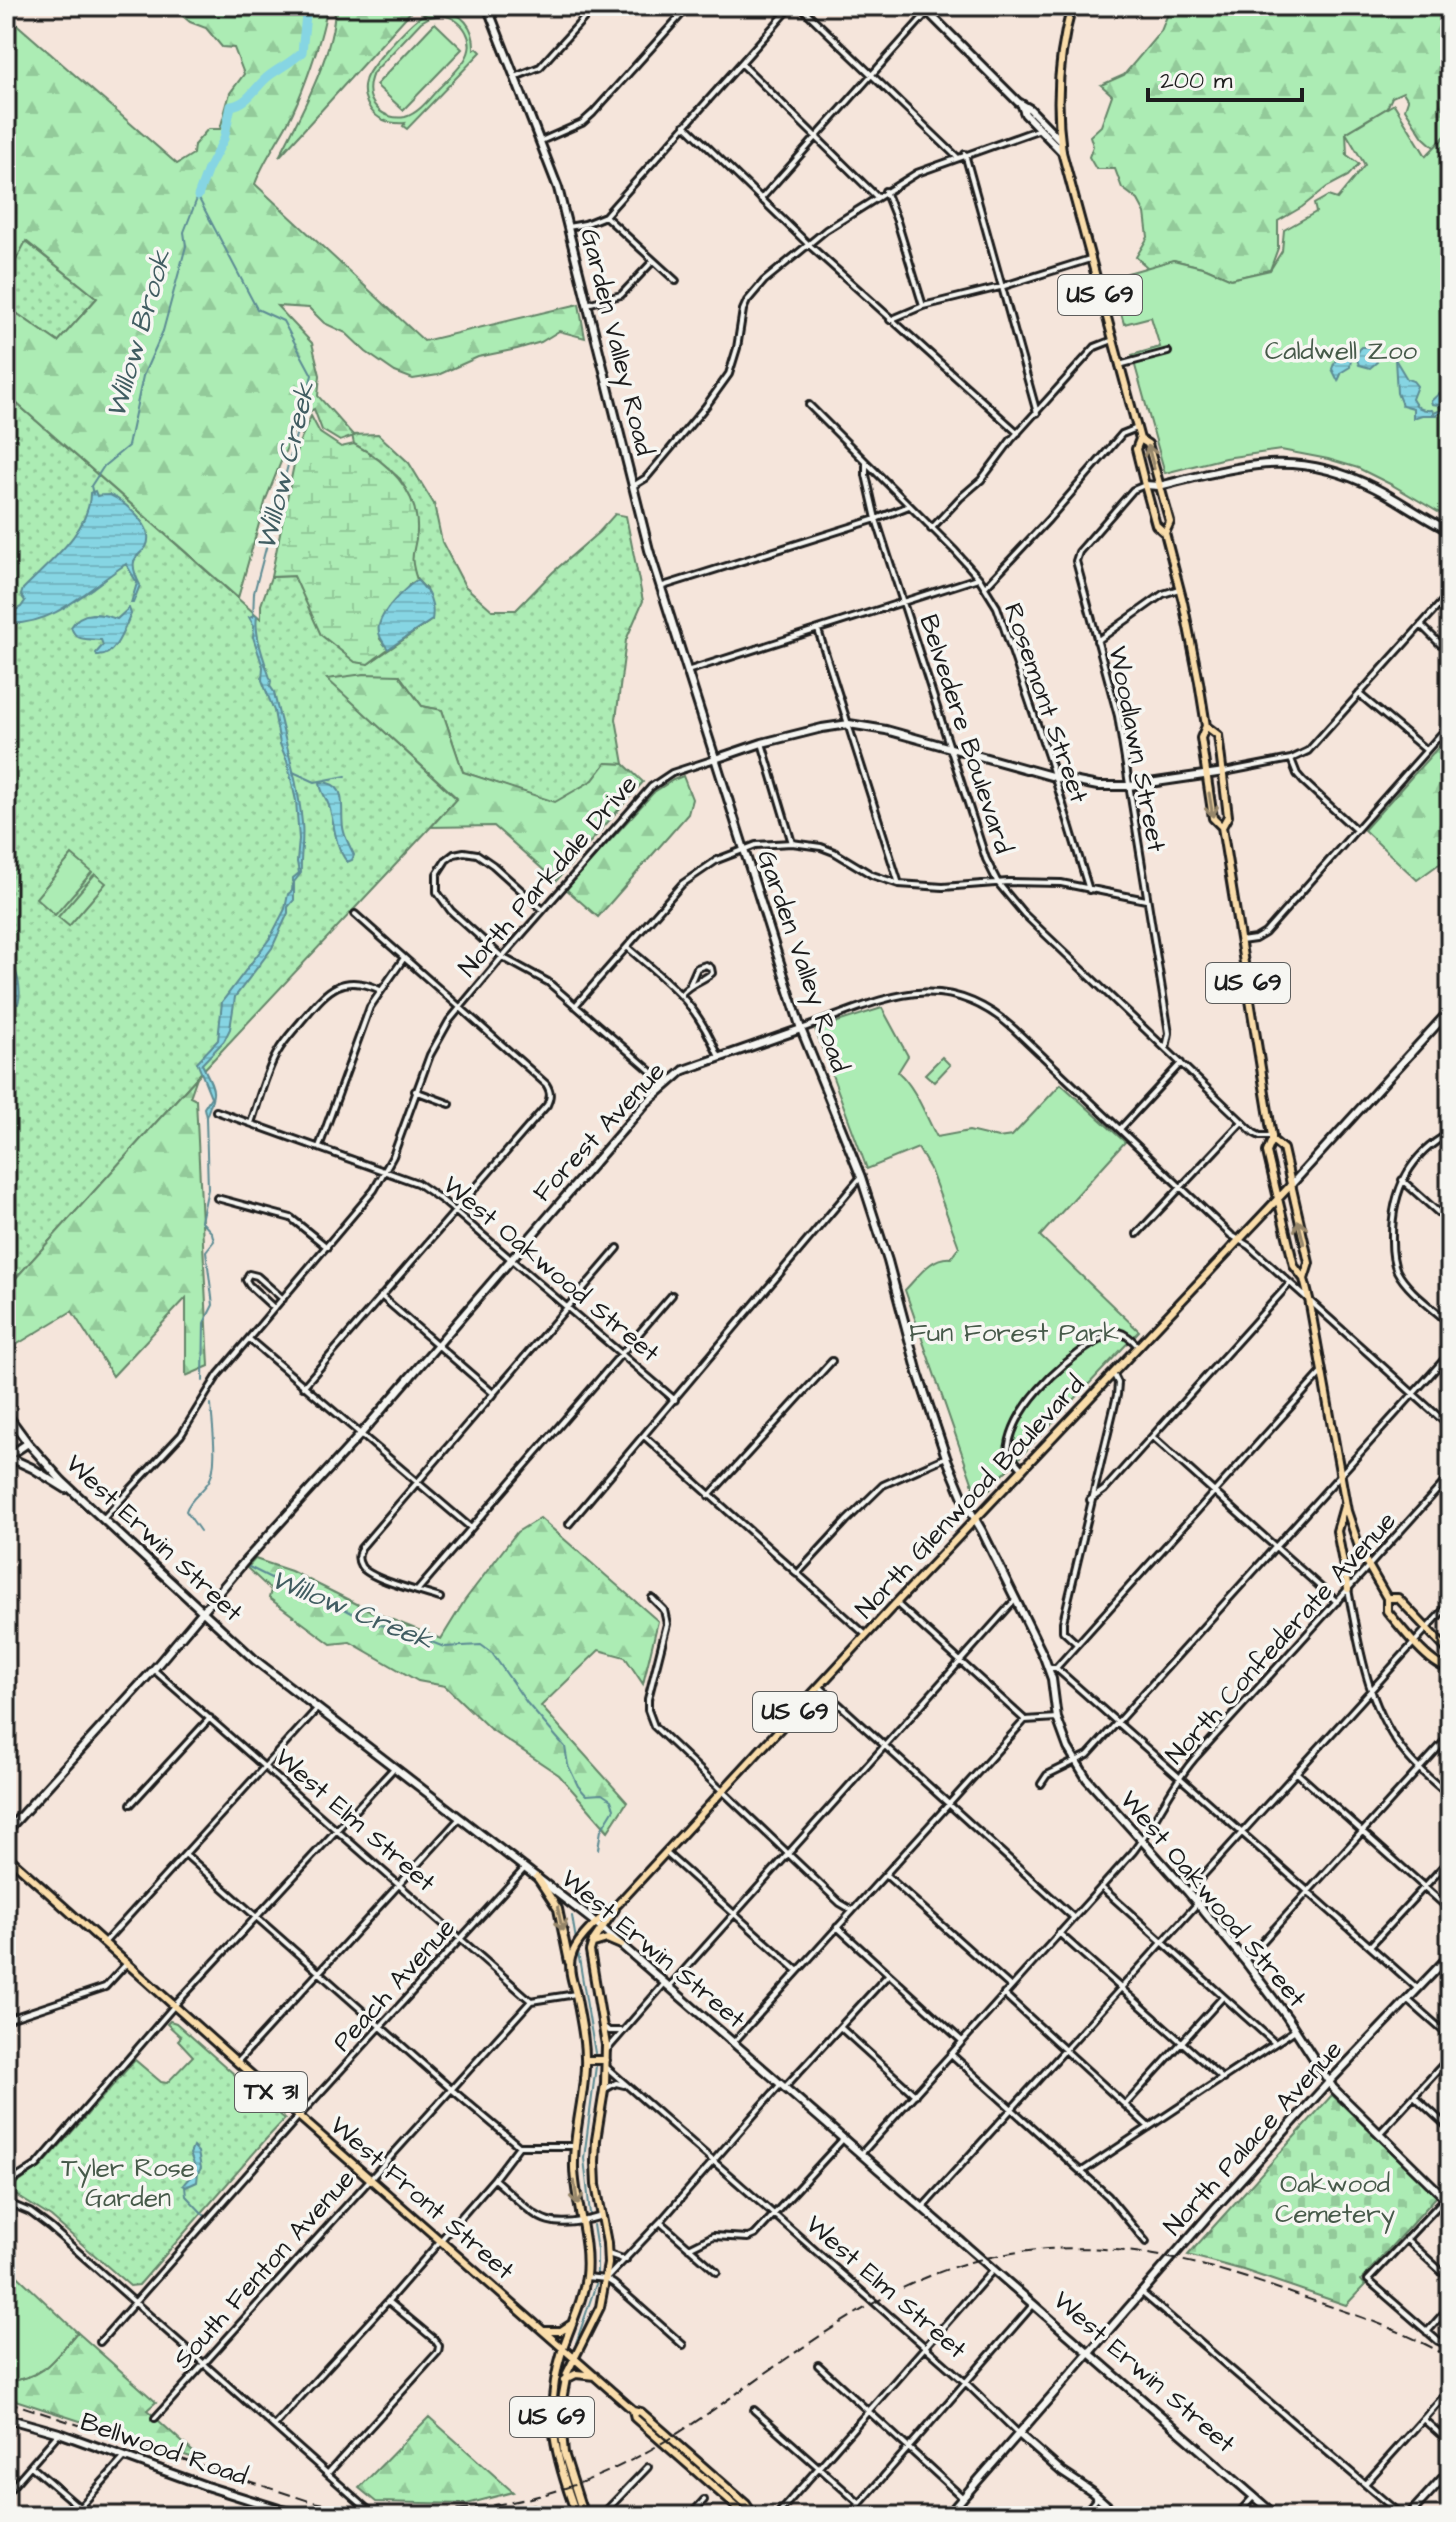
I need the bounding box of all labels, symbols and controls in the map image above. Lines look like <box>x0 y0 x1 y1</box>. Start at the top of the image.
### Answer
scale bar <box>1148 52 1302 102</box>
text: 200 m <box>1160 64 1233 98</box>
street label: Garden Valley Road <box>569 225 663 460</box>
water label: Willow Brook <box>96 245 182 423</box>
road number: US 69 <box>1058 275 1142 315</box>
park label: Caldwell Zoo <box>1265 333 1418 369</box>
water label: Willow Creek <box>246 377 326 554</box>
one-way arrow <box>1143 445 1158 470</box>
street label: Rosemont Street <box>995 598 1097 808</box>
street label: Belvedere Boulevard <box>910 610 1022 858</box>
street label: Woodlawn Street <box>1099 643 1175 855</box>
street label: North Parkdale Drive <box>450 767 646 985</box>
one-way arrow <box>1204 792 1219 817</box>
street label: Garden Valley Road <box>746 845 858 1077</box>
road number: US 69 <box>1206 963 1290 1003</box>
street label: Forest Avenue <box>525 1054 673 1210</box>
street label: West Oakwood Street <box>435 1167 668 1371</box>
one-way arrow <box>1293 1220 1308 1246</box>
park label: Fun Forest Park <box>909 1315 1119 1351</box>
street label: North Glenwood Boulevard <box>847 1367 1093 1627</box>
street label: West Erwin Street <box>57 1446 251 1630</box>
street label: North Confederate Avenue <box>1158 1504 1404 1772</box>
water label: Willow Creek <box>265 1560 440 1661</box>
road number: US 69 <box>753 1692 837 1732</box>
street label: West Elm Street <box>267 1740 444 1900</box>
street label: West Oakwood Street <box>1111 1783 1315 2016</box>
street label: West Erwin Street <box>553 1861 753 2037</box>
one-way arrow <box>553 1905 568 1931</box>
street label: Peach Avenue <box>324 1910 464 2060</box>
street label: North Palace Avenue <box>1155 2032 1351 2244</box>
road number: TX 31 <box>235 2072 307 2112</box>
street label: West Front Street <box>322 2108 522 2289</box>
park label: Tyler Rose Garden <box>61 2150 195 2216</box>
street label: South Fenton Avenue <box>165 2162 363 2376</box>
park label: Oakwood Cemetery <box>1275 2166 1395 2234</box>
one-way arrow <box>569 2179 584 2205</box>
street label: West Elm Street <box>798 2207 975 2367</box>
street label: West Erwin Street <box>1045 2283 1243 2462</box>
road number: US 69 <box>510 2397 594 2437</box>
street label: Bellwood Road <box>76 2404 252 2494</box>

